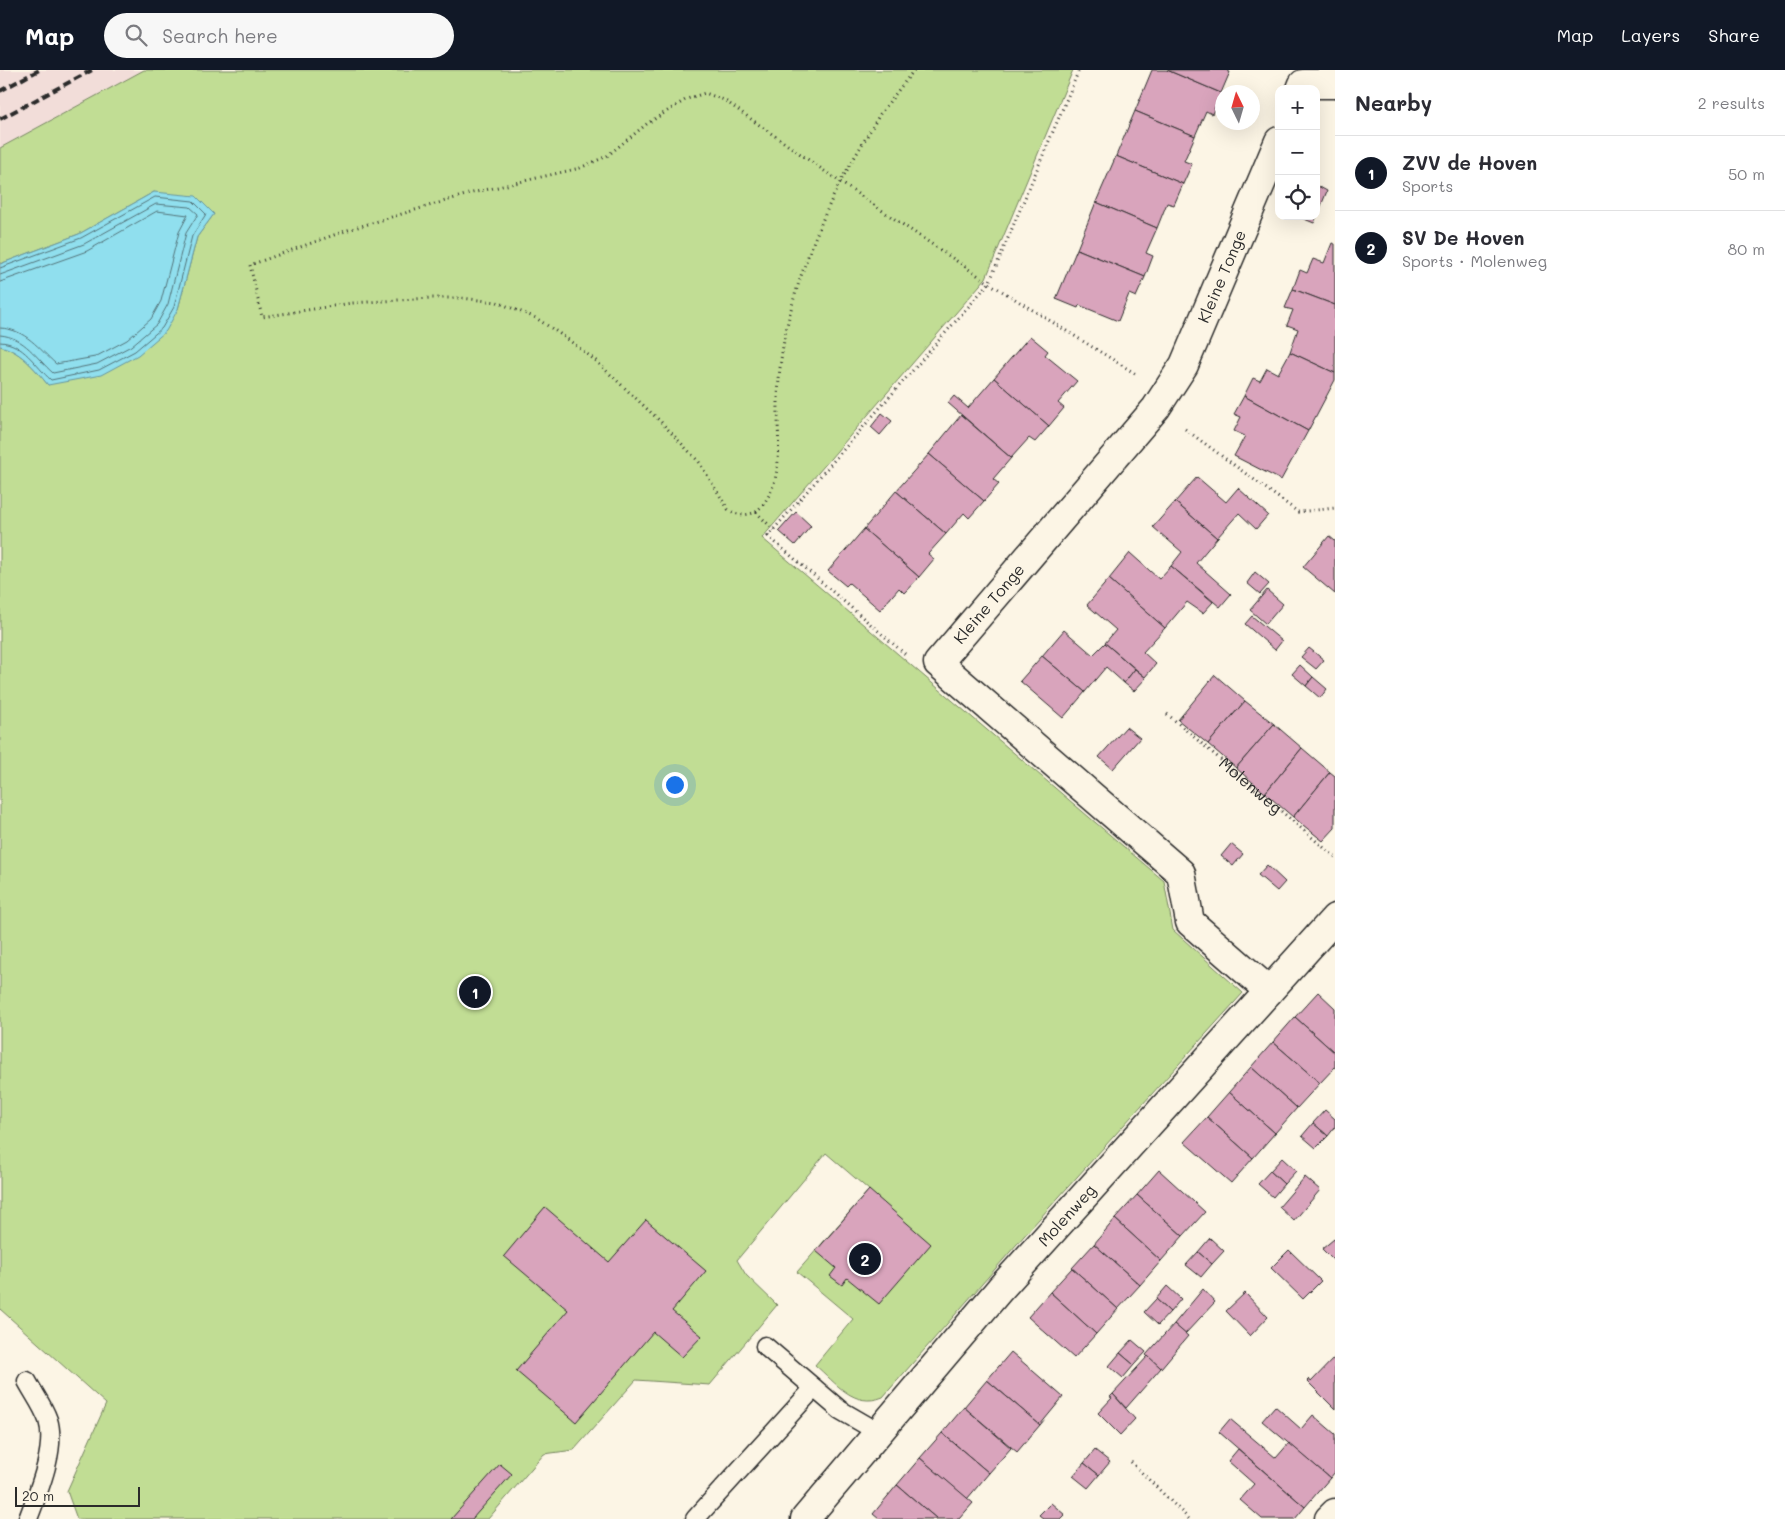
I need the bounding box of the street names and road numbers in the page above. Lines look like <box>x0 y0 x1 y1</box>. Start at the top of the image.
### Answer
street label: Kleine Tonge <box>1192 226 1250 326</box>
street label: Kleine Tonge <box>948 559 1029 648</box>
street label: Molenweg <box>1215 752 1287 818</box>
street label: Molenweg <box>1033 1179 1100 1250</box>

